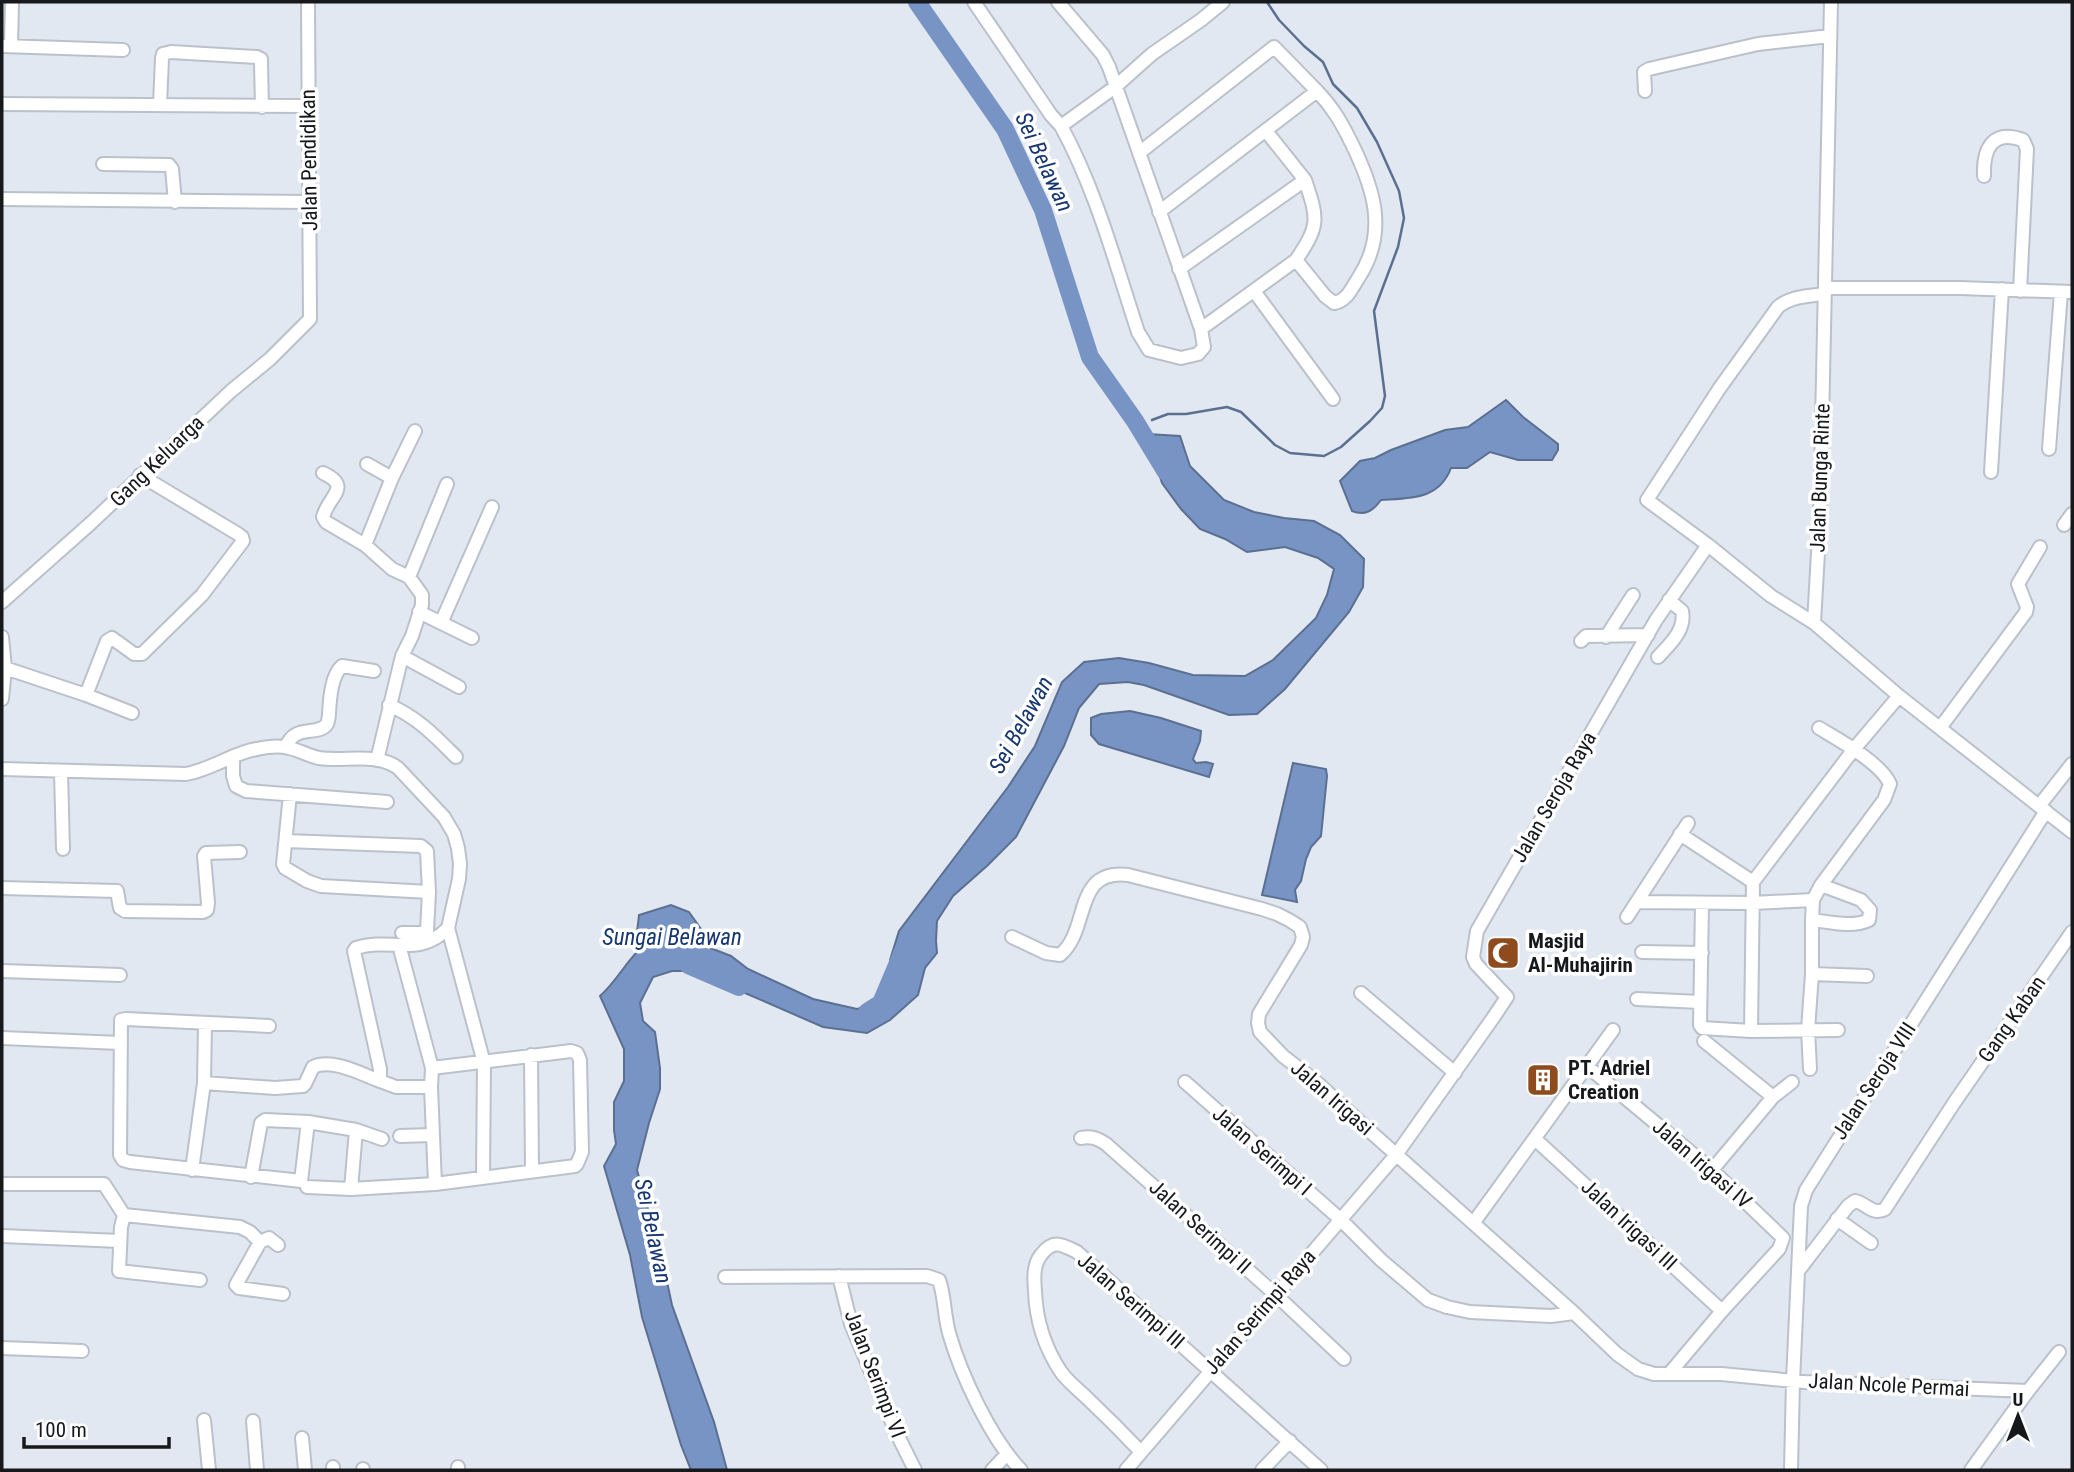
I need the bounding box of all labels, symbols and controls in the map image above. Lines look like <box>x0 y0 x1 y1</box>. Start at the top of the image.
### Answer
street label: Jalan Pendidikan <box>296 89 322 231</box>
water label: Sei Belawan <box>1009 108 1079 216</box>
street label: Jalan Bunga Rinte <box>1805 403 1835 553</box>
street label: Gang Keluarga <box>105 411 209 511</box>
water label: Sei Belawan <box>983 672 1059 778</box>
street label: Jalan Seroja Raya <box>1507 727 1601 867</box>
water label: Sungai Belawan <box>602 924 742 951</box>
place label: Masjid Al-Muhajirin <box>1528 929 1633 977</box>
mosque icon: Masjid Al-Muhajirin <box>1484 934 1522 972</box>
street label: Gang Kaban <box>1974 971 2050 1067</box>
street label: Jalan Seroja VIII <box>1827 1018 1921 1144</box>
street label: Jalan Irigasi <box>1286 1056 1378 1140</box>
place label: PT. Adriel Creation <box>1568 1056 1650 1104</box>
building icon: PT. Adriel Creation <box>1524 1061 1562 1099</box>
street label: Jalan Serimpi I <box>1208 1102 1316 1200</box>
street label: Jalan Irigasi IV <box>1648 1115 1757 1214</box>
street label: Jalan Serimpi II <box>1144 1175 1256 1279</box>
street label: Jalan Irigasi III <box>1576 1175 1682 1275</box>
water label: Sei Belawan <box>629 1176 677 1286</box>
street label: Jalan Serimpi Raya <box>1199 1245 1321 1379</box>
street label: Jalan Serimpi III <box>1073 1248 1189 1354</box>
street label: Jalan Serimpi VI <box>840 1307 910 1441</box>
street label: Jalan Ncole Permai <box>1808 1369 1970 1401</box>
north arrow <box>1983 1381 2053 1451</box>
text: U <box>2013 1388 2023 1411</box>
scale bar <box>24 1406 170 1450</box>
text: 100 m <box>35 1418 87 1442</box>

